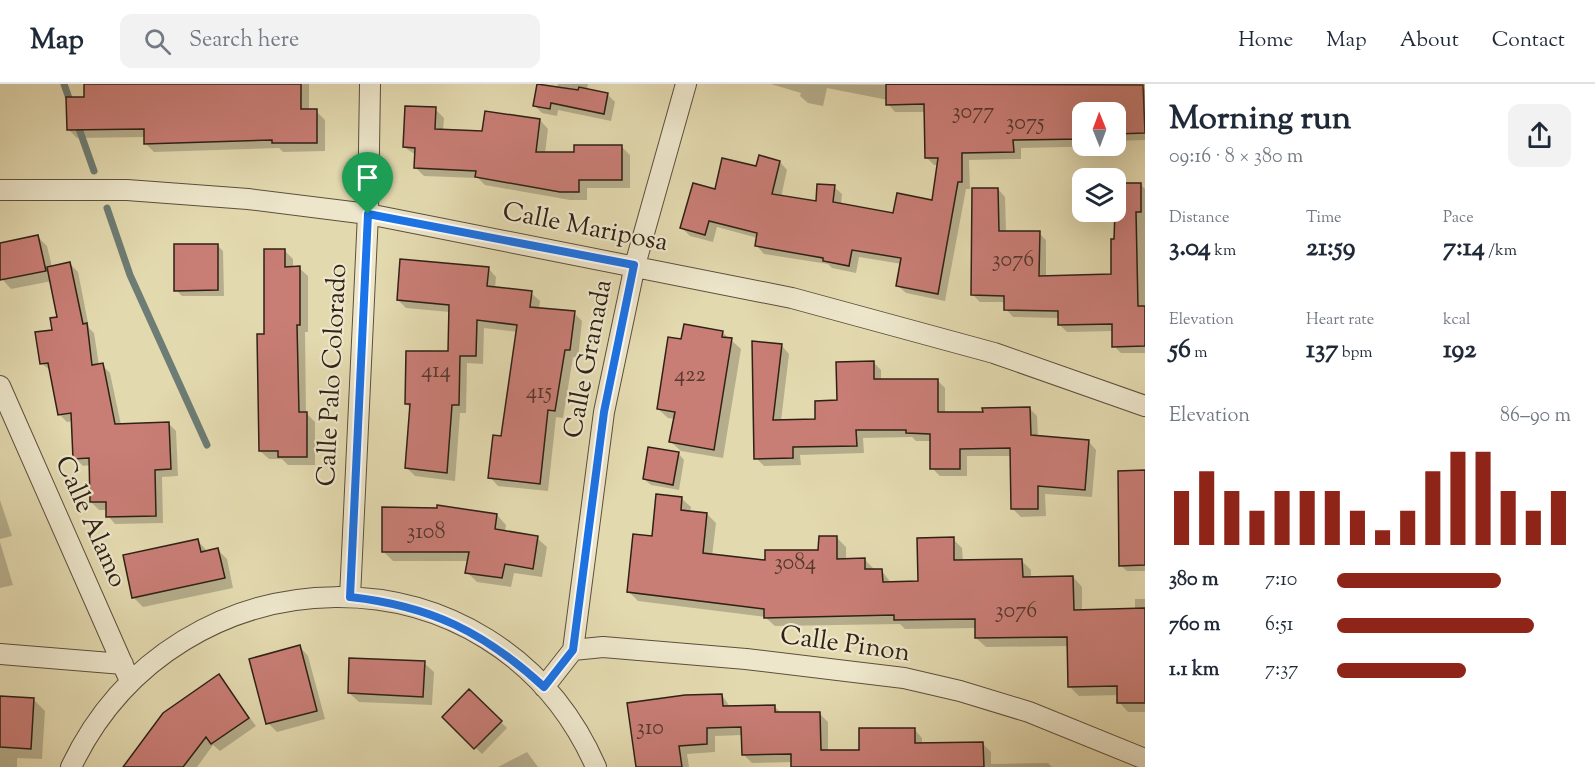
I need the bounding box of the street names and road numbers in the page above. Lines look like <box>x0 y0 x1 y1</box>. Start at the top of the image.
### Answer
street label: Calle Mariposa <box>499 194 671 262</box>
street label: Calle Palo Colorado <box>309 263 357 487</box>
street label: Calle Granada <box>555 276 623 442</box>
street label: Calle Alamo <box>45 450 135 594</box>
street label: Calle Pinon <box>778 618 912 672</box>

